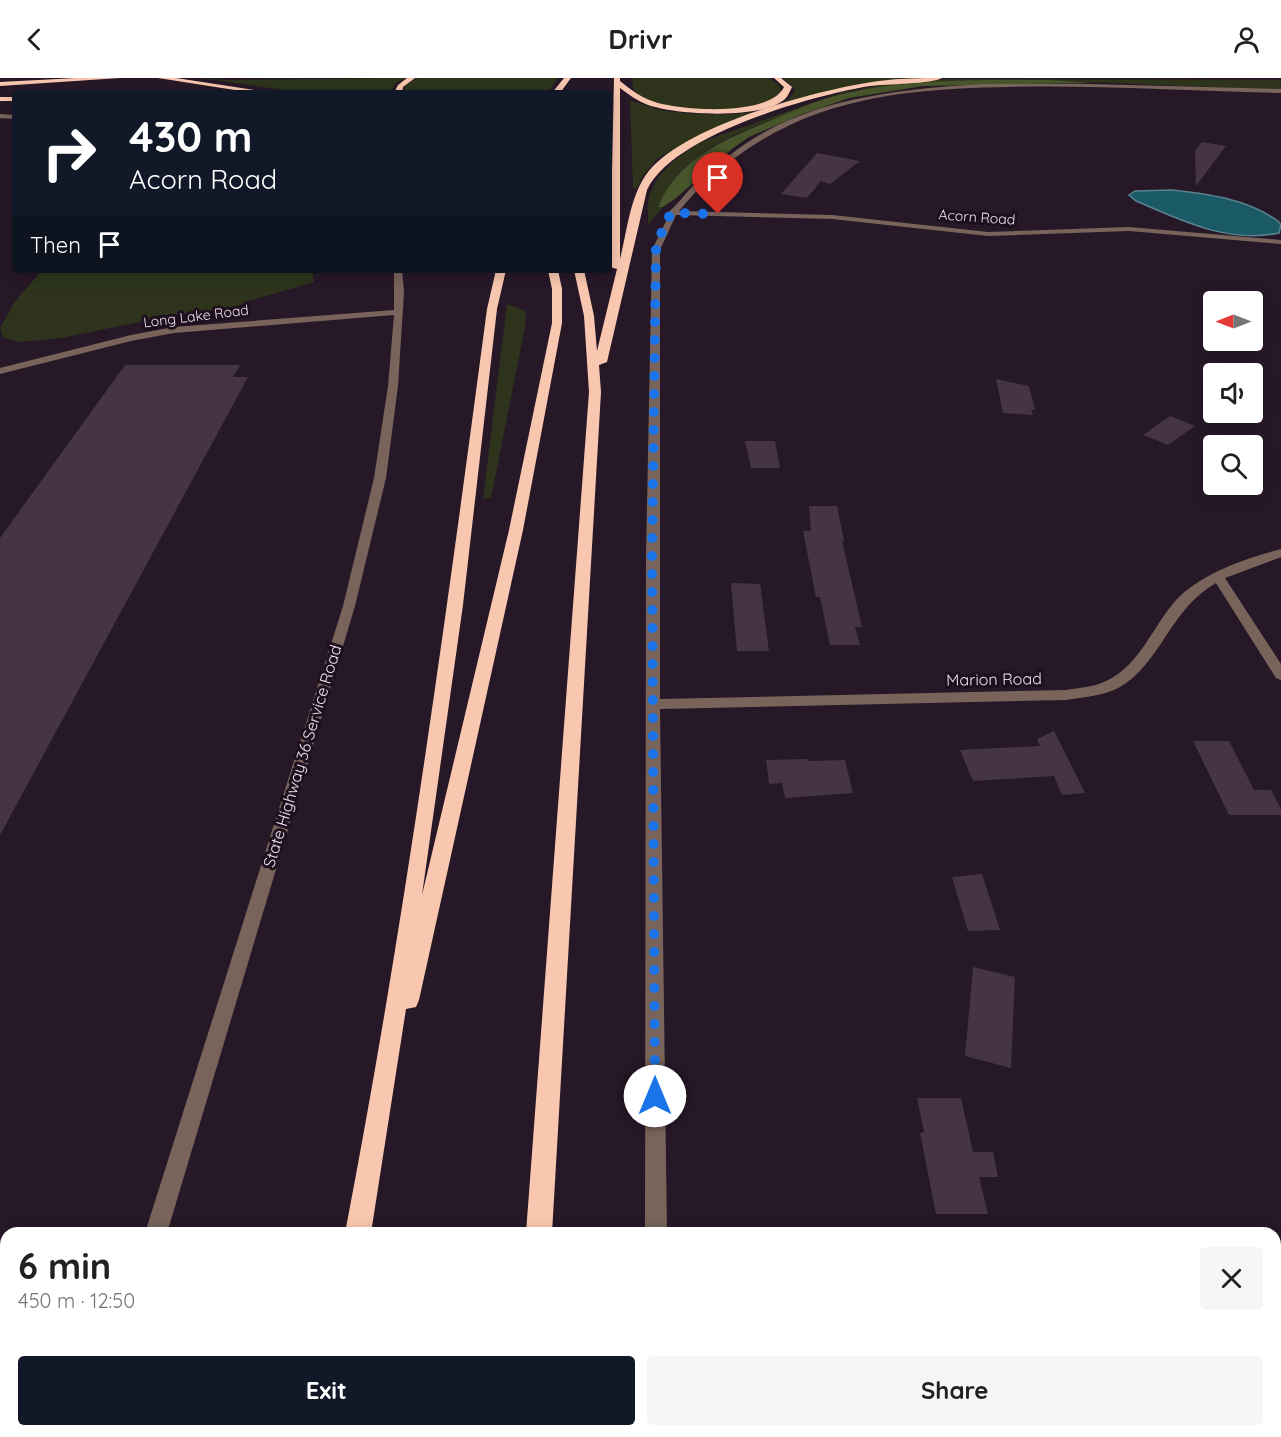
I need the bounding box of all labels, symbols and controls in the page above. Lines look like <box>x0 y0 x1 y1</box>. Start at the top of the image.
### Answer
text: Drivr <box>608 22 673 56</box>
icon: back <box>18 23 51 56</box>
icon: person <box>1230 23 1263 56</box>
text: 430 m <box>129 110 253 163</box>
icon: right <box>30 114 108 192</box>
pin <box>692 152 743 214</box>
icon: arrive <box>701 161 734 194</box>
text: Acorn Road <box>129 162 277 196</box>
street label: Acorn Road <box>938 205 1016 229</box>
icon: arrive <box>93 228 126 261</box>
text: Then <box>30 231 81 259</box>
north arrow <box>1203 291 1263 351</box>
map controls <box>1203 291 1263 495</box>
street label: Long Lake Road <box>142 301 250 331</box>
button: sound <box>1203 363 1263 423</box>
button: search <box>1203 435 1263 495</box>
street label: State Highway 36 Service Road <box>259 642 345 870</box>
street label: Marion Road <box>946 668 1042 690</box>
position arrow <box>623 1064 687 1128</box>
text: 6 min <box>18 1243 111 1288</box>
button: close <box>1200 1247 1263 1310</box>
text: 450 m · 12:50 <box>18 1288 135 1313</box>
button: Exit <box>18 1356 635 1425</box>
button: Share <box>647 1356 1263 1425</box>

